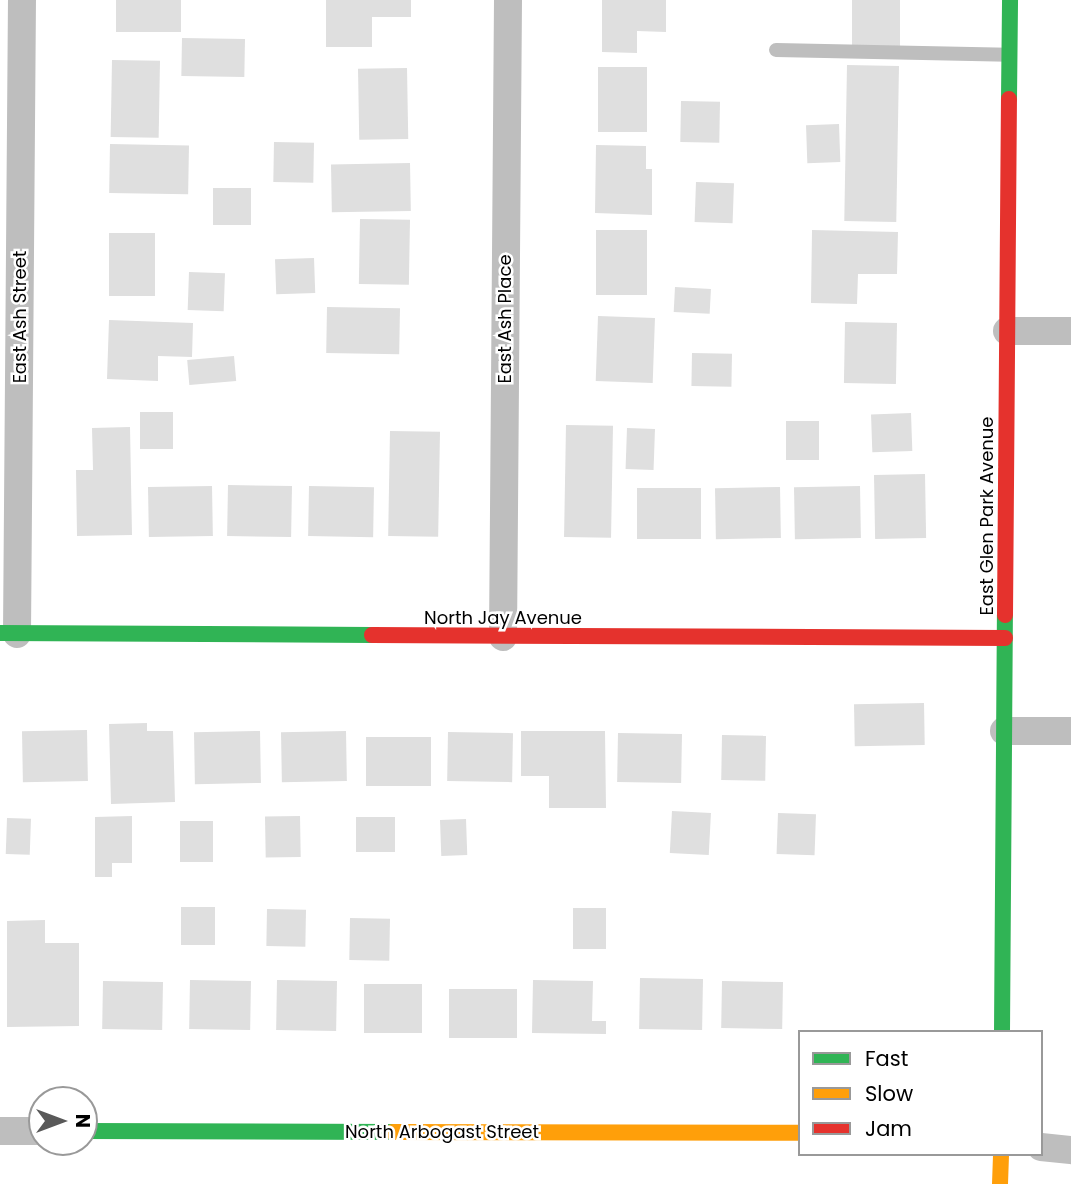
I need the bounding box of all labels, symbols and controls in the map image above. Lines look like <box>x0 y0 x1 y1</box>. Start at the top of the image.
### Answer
street label: East Ash Street <box>9 251 31 383</box>
street label: East Ash Place <box>494 254 516 384</box>
street label: East Glen Park Avenue <box>976 416 998 616</box>
street label: North Jay Avenue <box>424 607 582 629</box>
legend <box>798 1030 1043 1156</box>
text: Fast <box>865 1044 908 1073</box>
text: Slow <box>865 1079 913 1108</box>
north arrow <box>28 1086 98 1156</box>
text: N <box>69 1114 96 1128</box>
text: Jam <box>865 1114 912 1143</box>
street label: North Arbogast Street <box>345 1121 539 1143</box>

